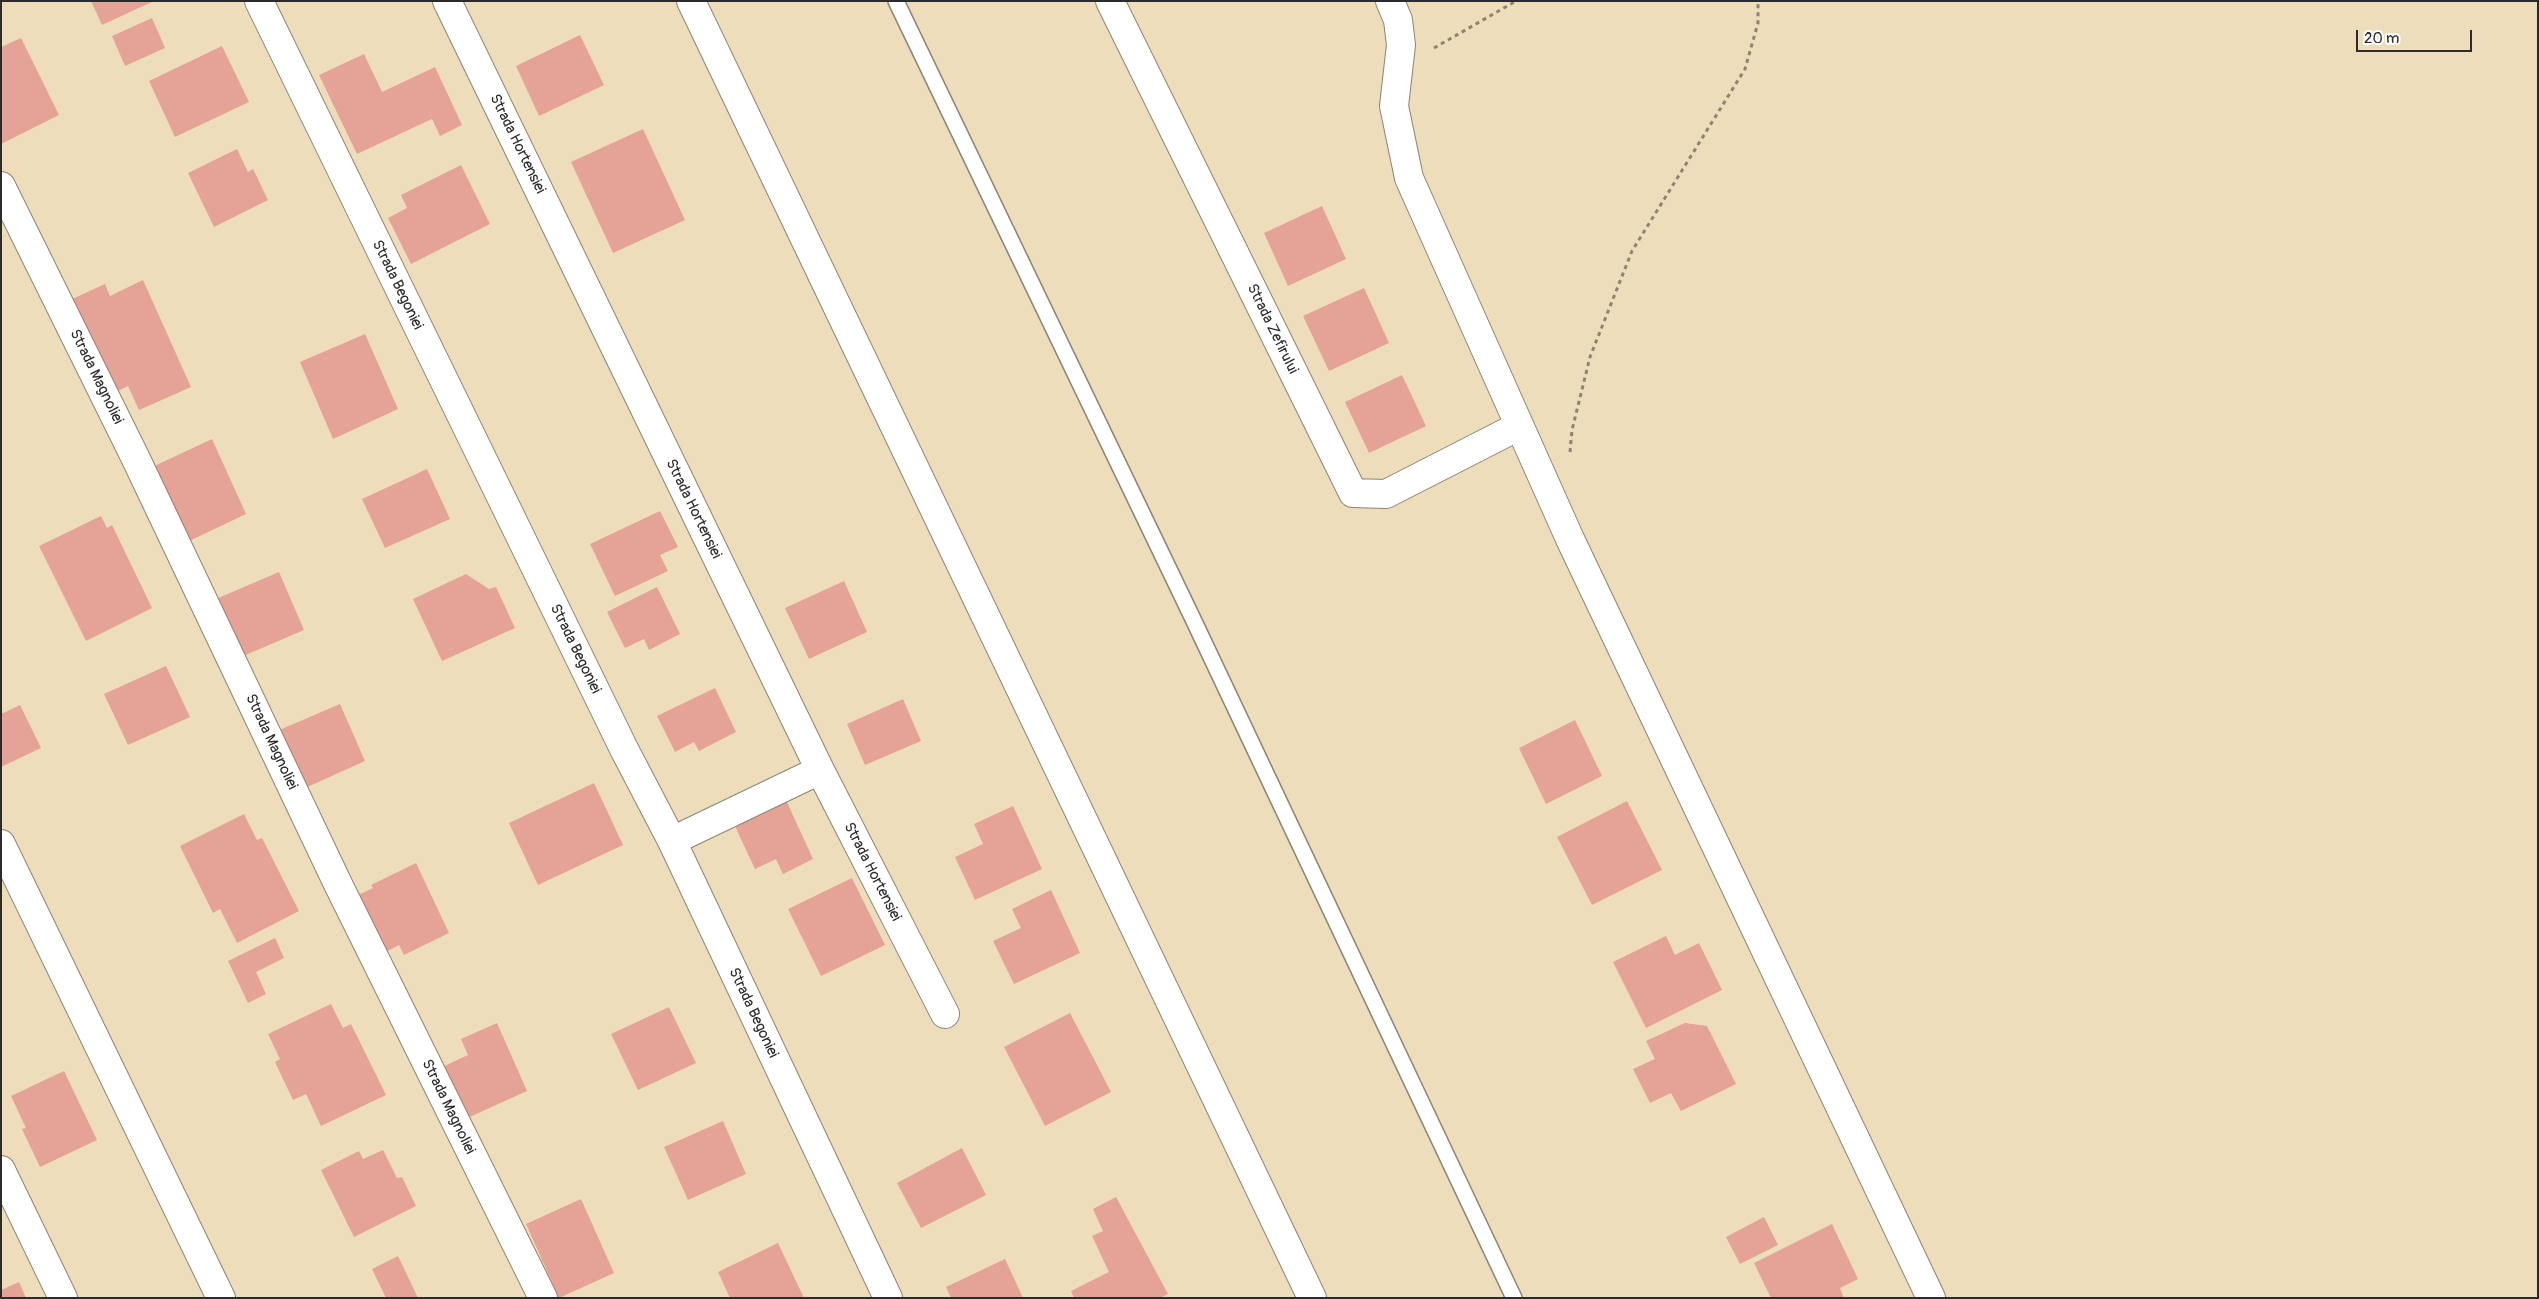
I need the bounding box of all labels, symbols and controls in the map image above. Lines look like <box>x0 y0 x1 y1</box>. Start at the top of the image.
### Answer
scale bar <box>2359 20 2475 52</box>
text: 20 m <box>2364 29 2399 48</box>
street label: Strada Hortensiei <box>485 91 549 197</box>
street label: Strada Begoniei <box>368 237 426 333</box>
street label: Strada Zefirului <box>1242 281 1302 377</box>
street label: Strada Magnoliei <box>65 327 127 427</box>
street label: Strada Hortensiei <box>661 456 725 562</box>
street label: Strada Begoniei <box>546 601 604 697</box>
street label: Strada Magnoliei <box>241 691 301 793</box>
street label: Strada Hortensiei <box>839 820 905 924</box>
street label: Strada Begoniei <box>724 965 782 1061</box>
street label: Strada Magnoliei <box>417 1057 479 1157</box>

